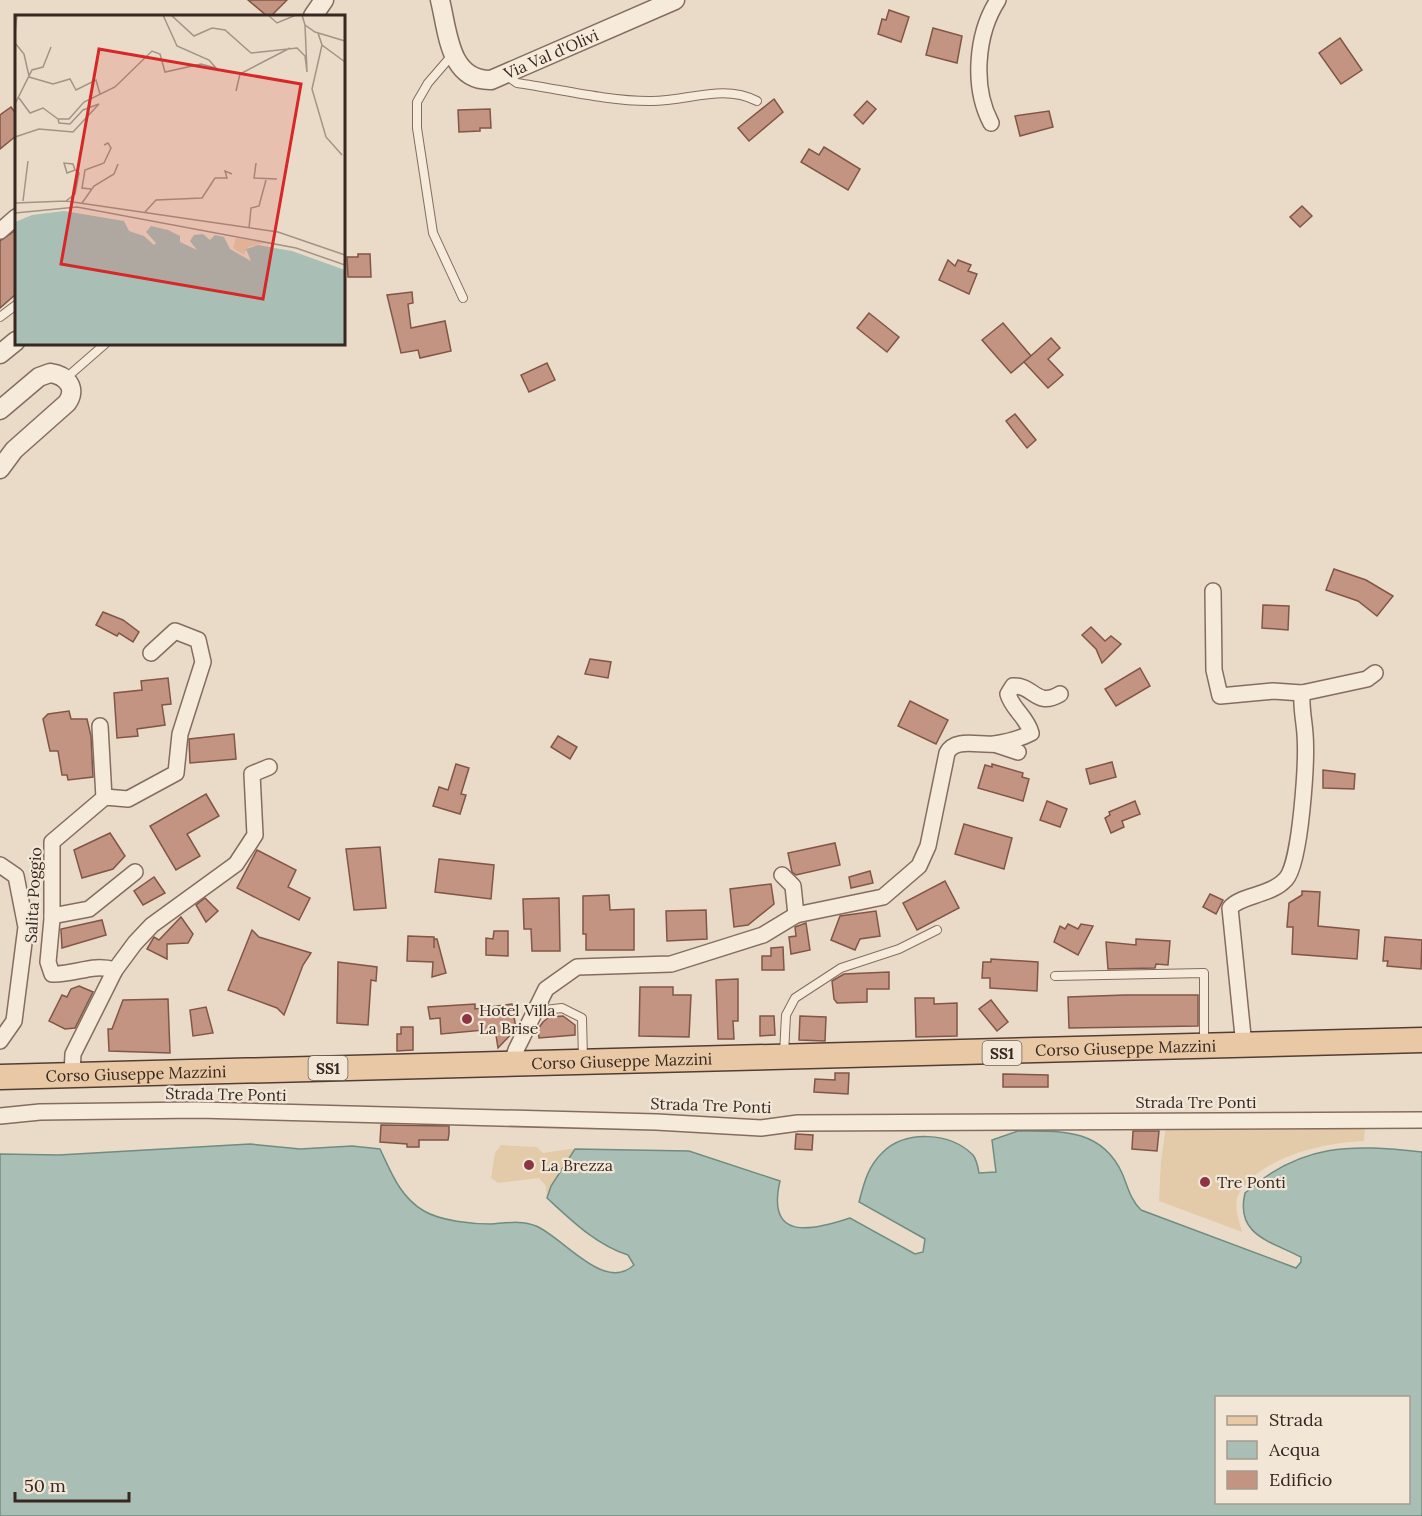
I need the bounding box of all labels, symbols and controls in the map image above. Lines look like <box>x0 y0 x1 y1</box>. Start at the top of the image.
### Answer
inset map <box>15 15 345 345</box>
street label: Via Val d'Olivi <box>500 25 601 84</box>
street label: Salita Poggio <box>21 847 45 943</box>
place label: Hotel Villa La Brise <box>479 1000 556 1038</box>
marker: Hotel Villa La Brise <box>460 1012 474 1026</box>
street label: Corso Giuseppe Mazzini <box>1035 1035 1216 1060</box>
road number: SS1 <box>982 1041 1022 1065</box>
street label: Corso Giuseppe Mazzini <box>531 1048 712 1073</box>
road number: SS1 <box>308 1056 348 1080</box>
street label: Corso Giuseppe Mazzini <box>45 1061 227 1086</box>
street label: Strada Tre Ponti <box>165 1083 287 1105</box>
street label: Strada Tre Ponti <box>1135 1092 1257 1112</box>
street label: Strada Tre Ponti <box>650 1093 772 1117</box>
place label: La Brezza <box>541 1155 613 1175</box>
marker: La Brezza <box>522 1158 536 1172</box>
place label: Tre Ponti <box>1217 1172 1286 1192</box>
marker: Tre Ponti <box>1198 1175 1212 1189</box>
legend <box>1215 1396 1410 1504</box>
text: Strada <box>1269 1408 1323 1431</box>
text: Acqua <box>1268 1438 1320 1461</box>
scale bar <box>15 1465 129 1503</box>
text: Edificio <box>1269 1468 1332 1491</box>
text: 50 m <box>24 1474 66 1497</box>

